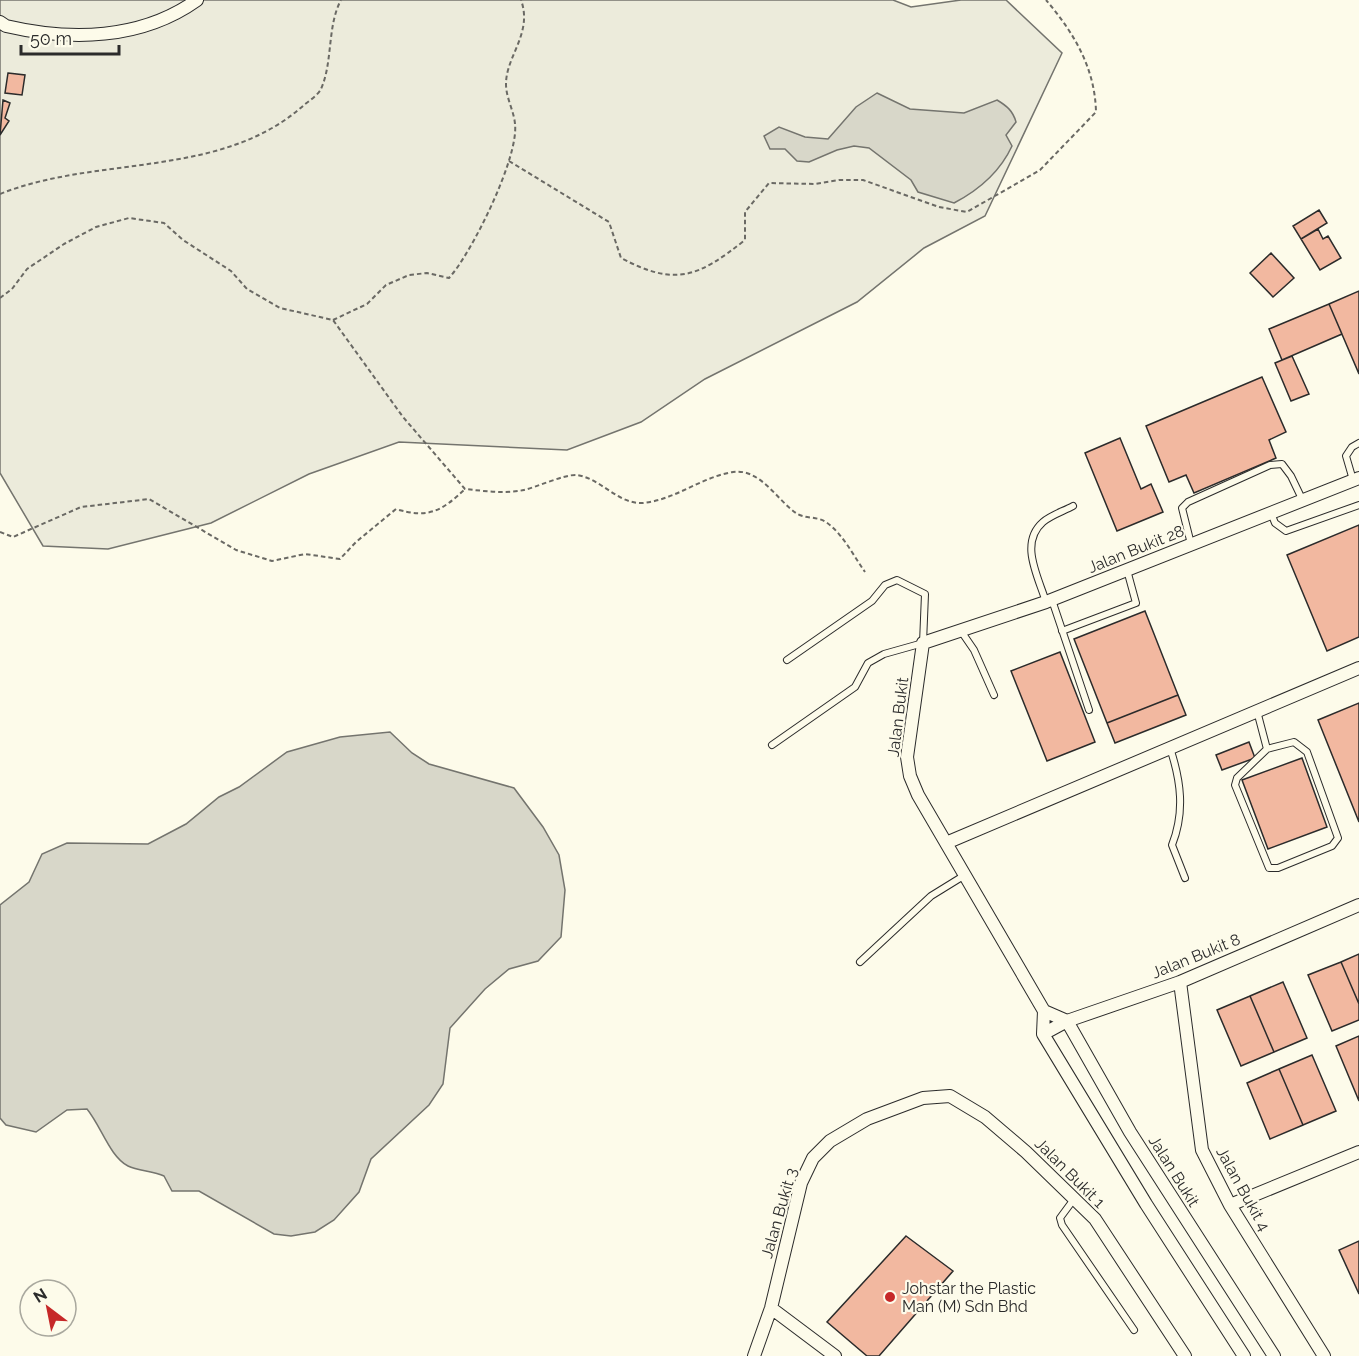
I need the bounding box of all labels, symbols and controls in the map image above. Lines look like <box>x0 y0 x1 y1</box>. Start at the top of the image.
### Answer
scale bar <box>21 18 118 56</box>
text: 50 m <box>30 28 72 49</box>
street label: Jalan Bukit 28 <box>1085 521 1187 577</box>
street label: Jalan Bukit <box>884 675 912 758</box>
street label: Jalan Bukit 8 <box>1149 930 1243 982</box>
street label: Jalan Bukit <box>1145 1132 1204 1211</box>
street label: Jalan Bukit 1 <box>1031 1134 1109 1212</box>
street label: Jalan Bukit 4 <box>1212 1144 1274 1235</box>
street label: Jalan Bukit 3 <box>757 1166 801 1260</box>
north arrow <box>18 1278 78 1338</box>
place label: Johstar the Plastic Man (M) Sdn Bhd <box>902 1279 1036 1316</box>
text: N <box>30 1284 51 1307</box>
marker: Johstar the Plastic Man (M) Sdn Bhd <box>883 1290 897 1304</box>

